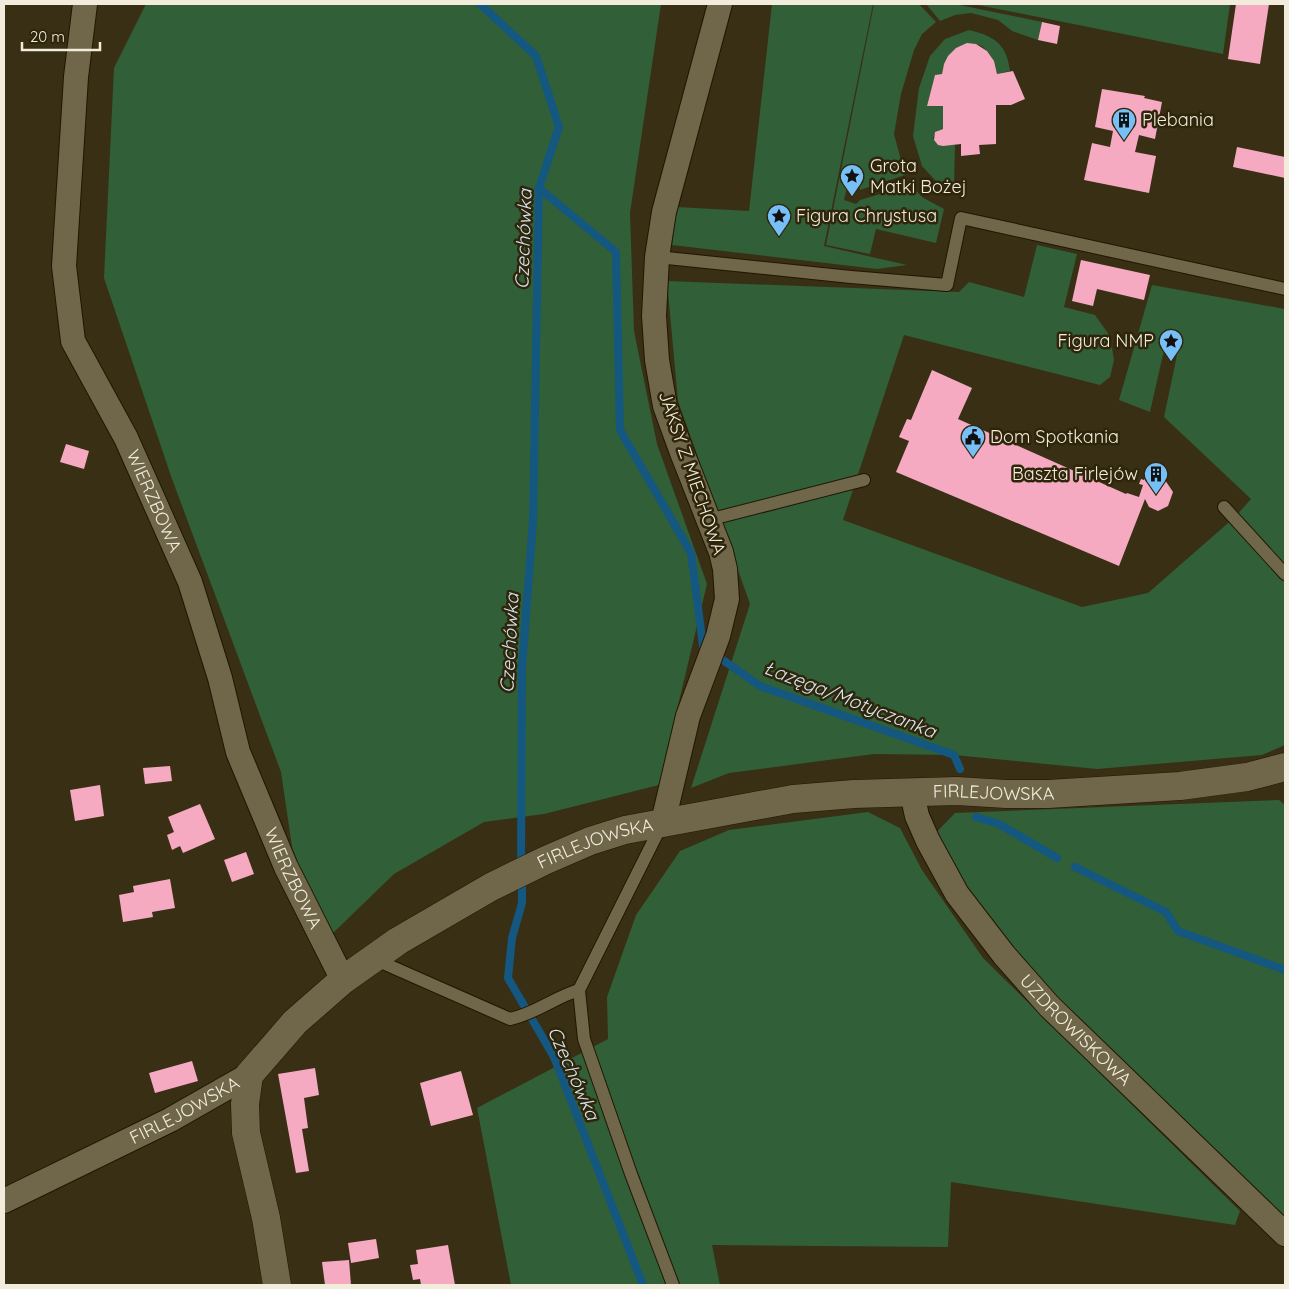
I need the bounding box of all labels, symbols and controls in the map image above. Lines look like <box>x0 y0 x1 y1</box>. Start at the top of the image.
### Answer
scale bar <box>22 20 100 52</box>
text: 20 m <box>30 27 65 46</box>
building icon: Plebania <box>1111 107 1137 141</box>
place label: Plebania <box>1142 108 1214 131</box>
place label: Grota Matki Bożej <box>870 154 967 198</box>
place icon: Grota Matki Bożej <box>839 163 865 197</box>
water label: Czechówka <box>509 187 537 289</box>
place icon: Figura Chrystusa <box>766 203 792 237</box>
place label: Figura Chrystusa <box>796 204 937 227</box>
place icon: Figura NMP <box>1158 328 1184 362</box>
place label: Figura NMP <box>1057 329 1154 352</box>
street label: JAKSY Z MIECHOWA <box>654 388 731 558</box>
public building icon: Dom Spotkania <box>960 424 986 458</box>
place label: Dom Spotkania <box>990 425 1119 448</box>
street label: WIERZBOWA <box>122 446 187 556</box>
building icon: Baszta Firlejów <box>1143 461 1169 495</box>
place label: Baszta Firlejów <box>1012 462 1138 485</box>
water label: Czechówka <box>494 591 524 694</box>
water label: Łazęga/Motyczanka <box>760 655 941 743</box>
street label: FIRLEJOWSKA <box>932 779 1055 805</box>
street label: FIRLEJOWSKA <box>533 813 655 874</box>
street label: WIERZBOWA <box>260 824 327 933</box>
street label: UZDROWISKOWA <box>1015 969 1137 1091</box>
water label: Czechówka <box>543 1022 606 1125</box>
street label: FIRLEJOWSKA <box>126 1071 244 1149</box>

